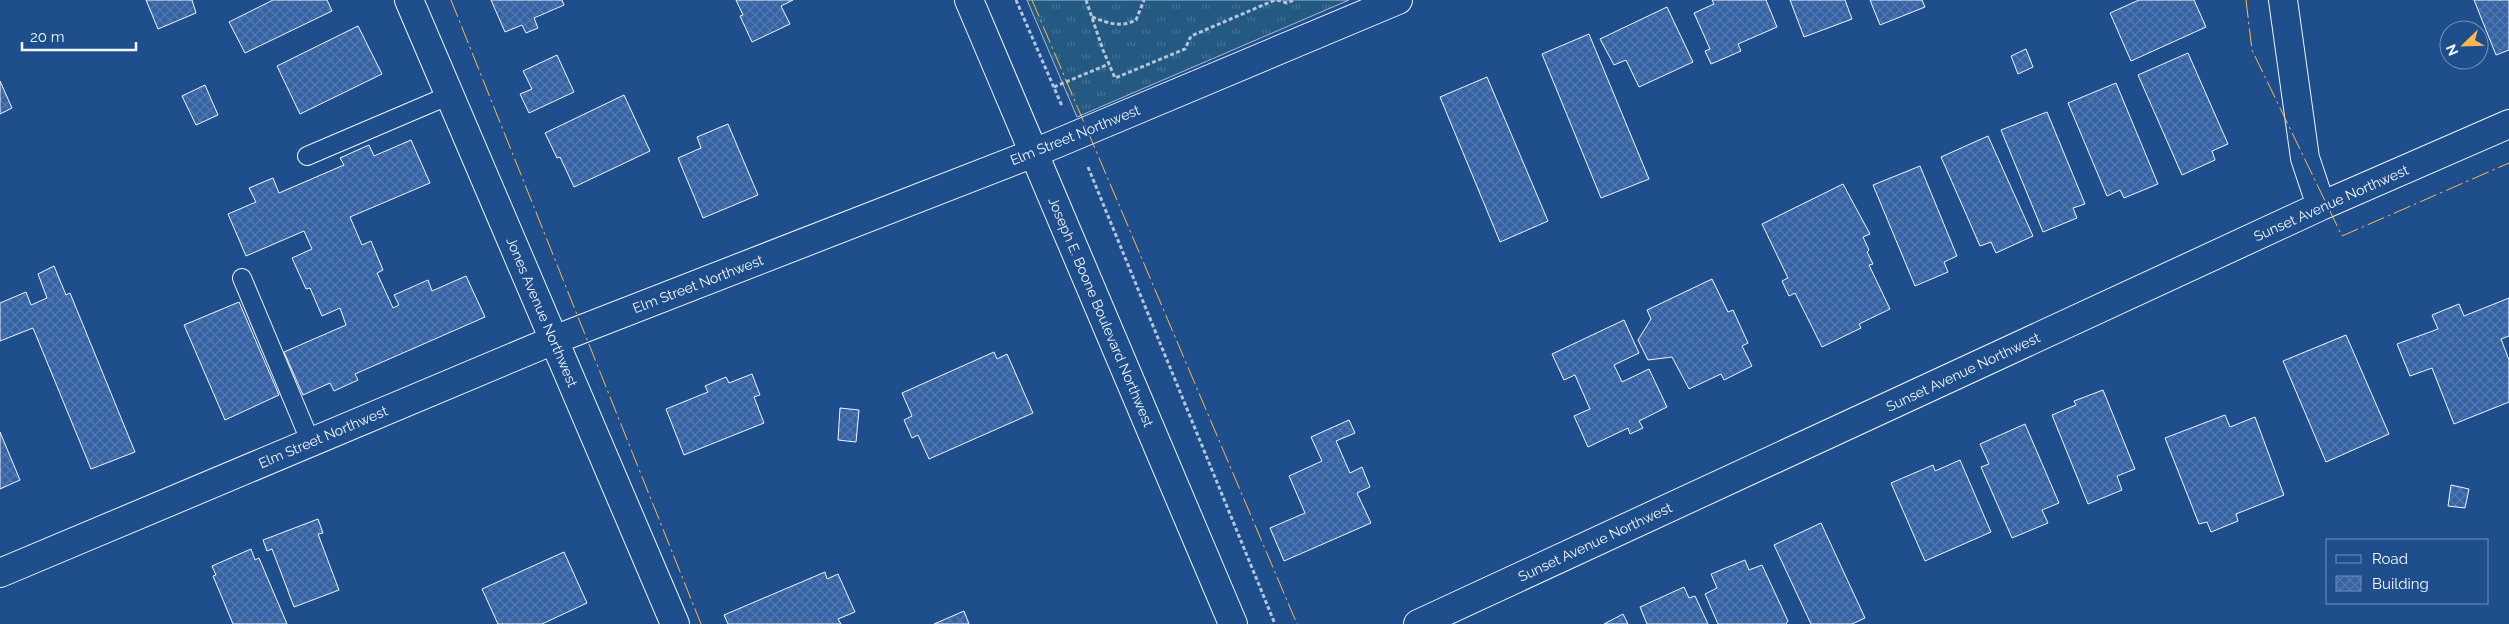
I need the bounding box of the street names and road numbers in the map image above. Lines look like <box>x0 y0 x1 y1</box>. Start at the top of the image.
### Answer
street label: Elm Street Northwest <box>1008 102 1143 168</box>
street label: Sunset Avenue Northwest <box>2251 161 2411 244</box>
street label: Joseph E. Boone Boulevard Northwest <box>1045 195 1157 430</box>
street label: Jones Avenue Northwest <box>503 235 581 390</box>
street label: Elm Street Northwest <box>630 252 766 316</box>
street label: Sunset Avenue Northwest <box>1884 329 2043 415</box>
street label: Elm Street Northwest <box>256 402 390 471</box>
street label: Sunset Avenue Northwest <box>1516 499 1675 585</box>

